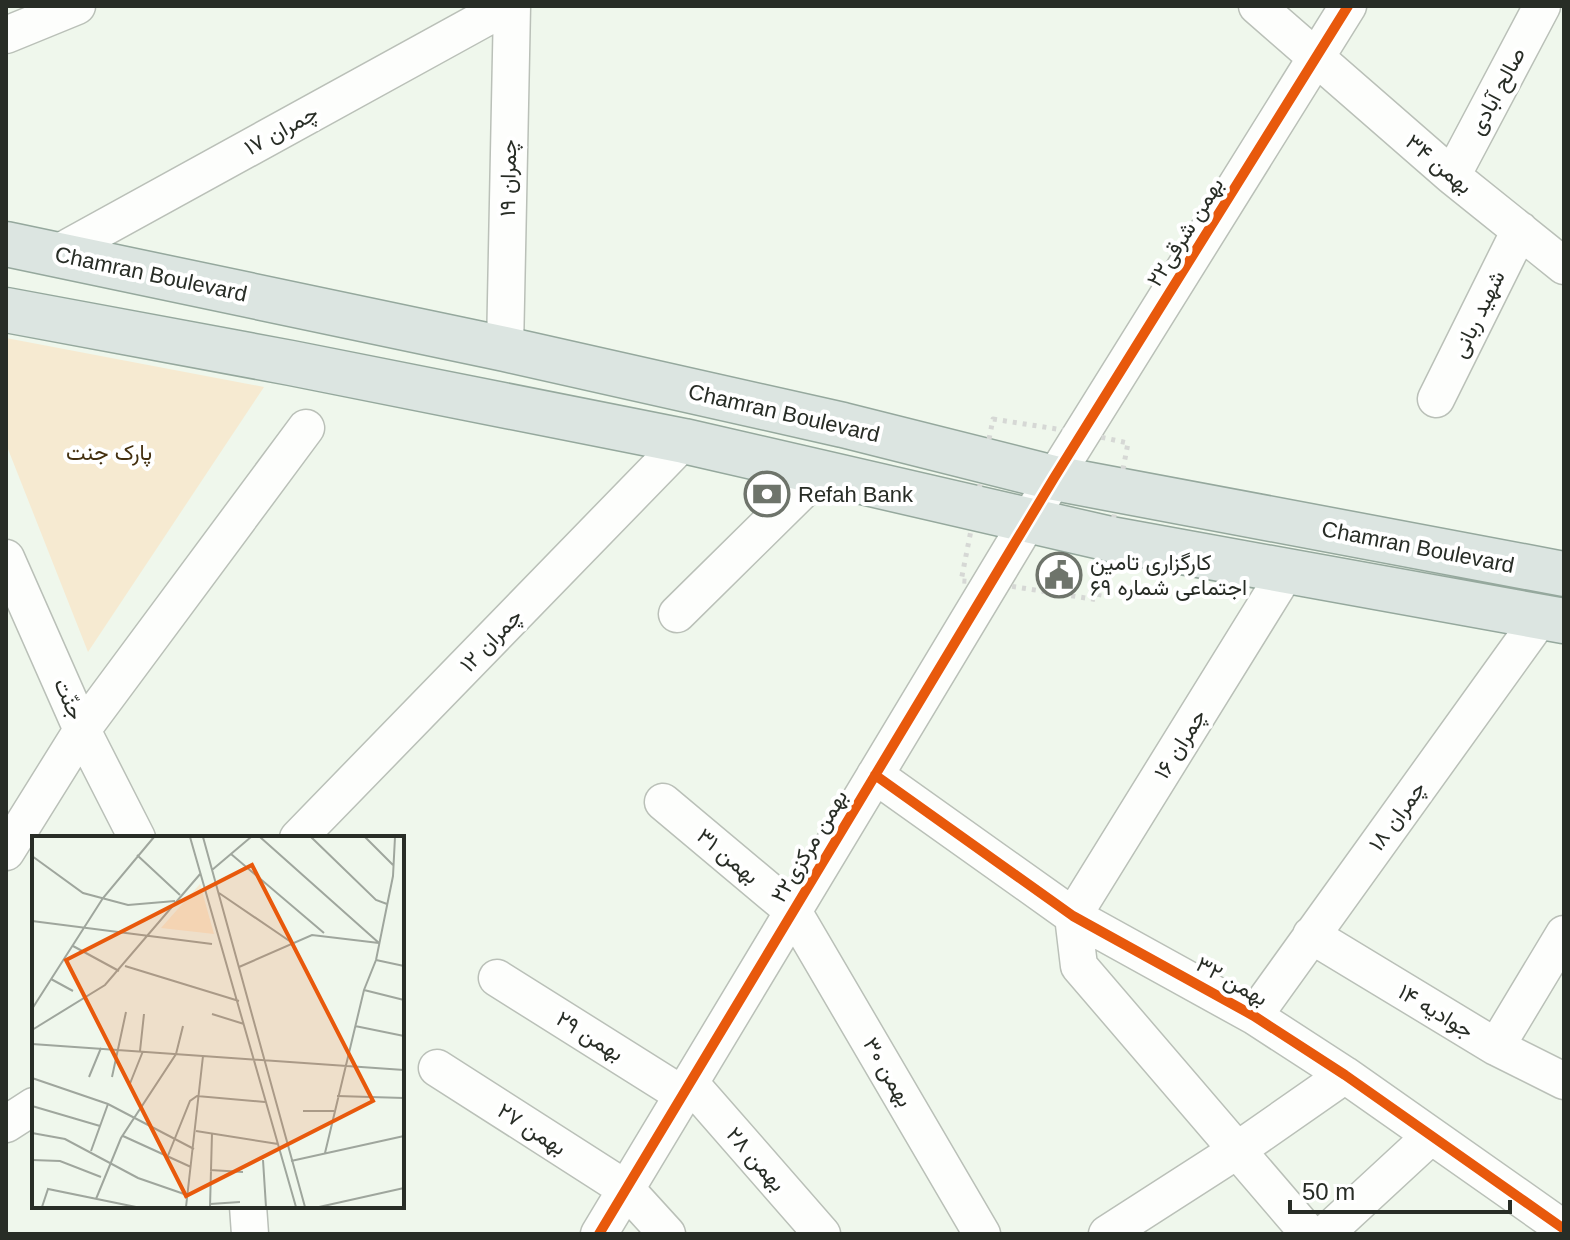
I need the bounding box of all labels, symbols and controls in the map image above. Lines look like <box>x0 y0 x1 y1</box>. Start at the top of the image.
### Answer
street label: صالح آبادی <box>1464 43 1532 140</box>
street label: چمران ۱۷ <box>240 100 323 162</box>
street label: بهمن ۳۴ <box>1400 129 1477 200</box>
street label: چمران ۱۹ <box>495 139 523 217</box>
street label: ۲۲بهمن شرقی <box>1142 173 1229 292</box>
street label: Chamran Boulevard <box>53 241 249 307</box>
street label: شهید ربانی <box>1446 266 1511 362</box>
street label: Chamran Boulevard <box>686 379 882 447</box>
park label: پارک جنت <box>66 440 152 467</box>
bank icon: Refah Bank <box>743 470 791 518</box>
place label: Refah Bank <box>798 482 914 507</box>
street label: Chamran Boulevard <box>1320 516 1516 578</box>
place label: کارگزاری تامین اجتماعی شماره ۶۹ <box>1090 550 1247 601</box>
public building icon: کارگزاری تامین اجتماعی شماره ۶۹ <box>1035 551 1083 599</box>
street label: چمران ۱۲ <box>455 603 529 678</box>
street label: جنّت <box>49 674 89 724</box>
street label: چمران ۱۶ <box>1149 705 1213 785</box>
street label: چمران ۱۸ <box>1363 776 1432 857</box>
street label: ۲۲بهمن مرکزی <box>766 785 853 907</box>
street label: بهمن ۳۱ <box>691 823 764 890</box>
inset map <box>32 836 404 1208</box>
street label: بهمن ۳۲ <box>1191 951 1272 1012</box>
street label: جوادیه ۱۴ <box>1393 979 1478 1044</box>
street label: بهمن ۲۹ <box>551 1006 628 1067</box>
street label: بهمن ۳۰ <box>857 1033 918 1112</box>
street label: بهمن ۲۷ <box>493 1098 571 1161</box>
street label: بهمن ۲۸ <box>721 1122 791 1197</box>
scale bar <box>1290 1164 1510 1214</box>
text: 50 m <box>1302 1178 1355 1205</box>

